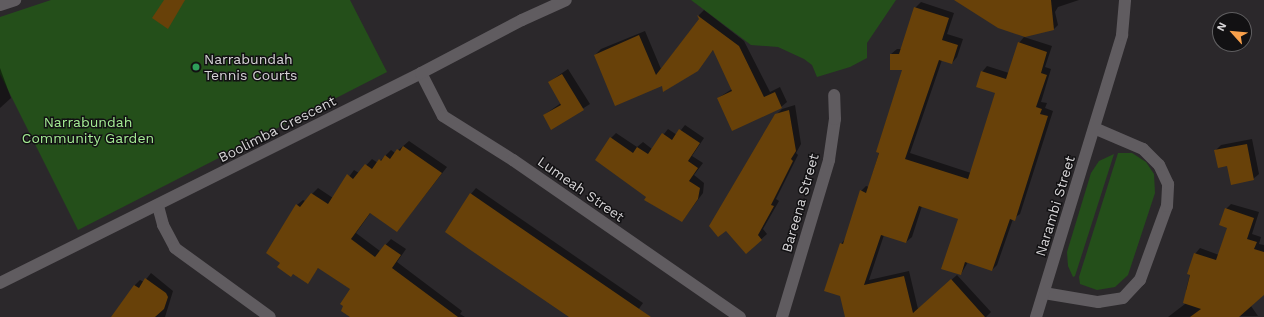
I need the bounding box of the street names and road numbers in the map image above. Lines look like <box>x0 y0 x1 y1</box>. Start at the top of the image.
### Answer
street label: Boolimba Crescent <box>215 92 339 166</box>
street label: Bareena Street <box>778 152 822 254</box>
street label: Lumeah Street <box>534 153 628 225</box>
street label: Narambi Street <box>1032 154 1078 258</box>

